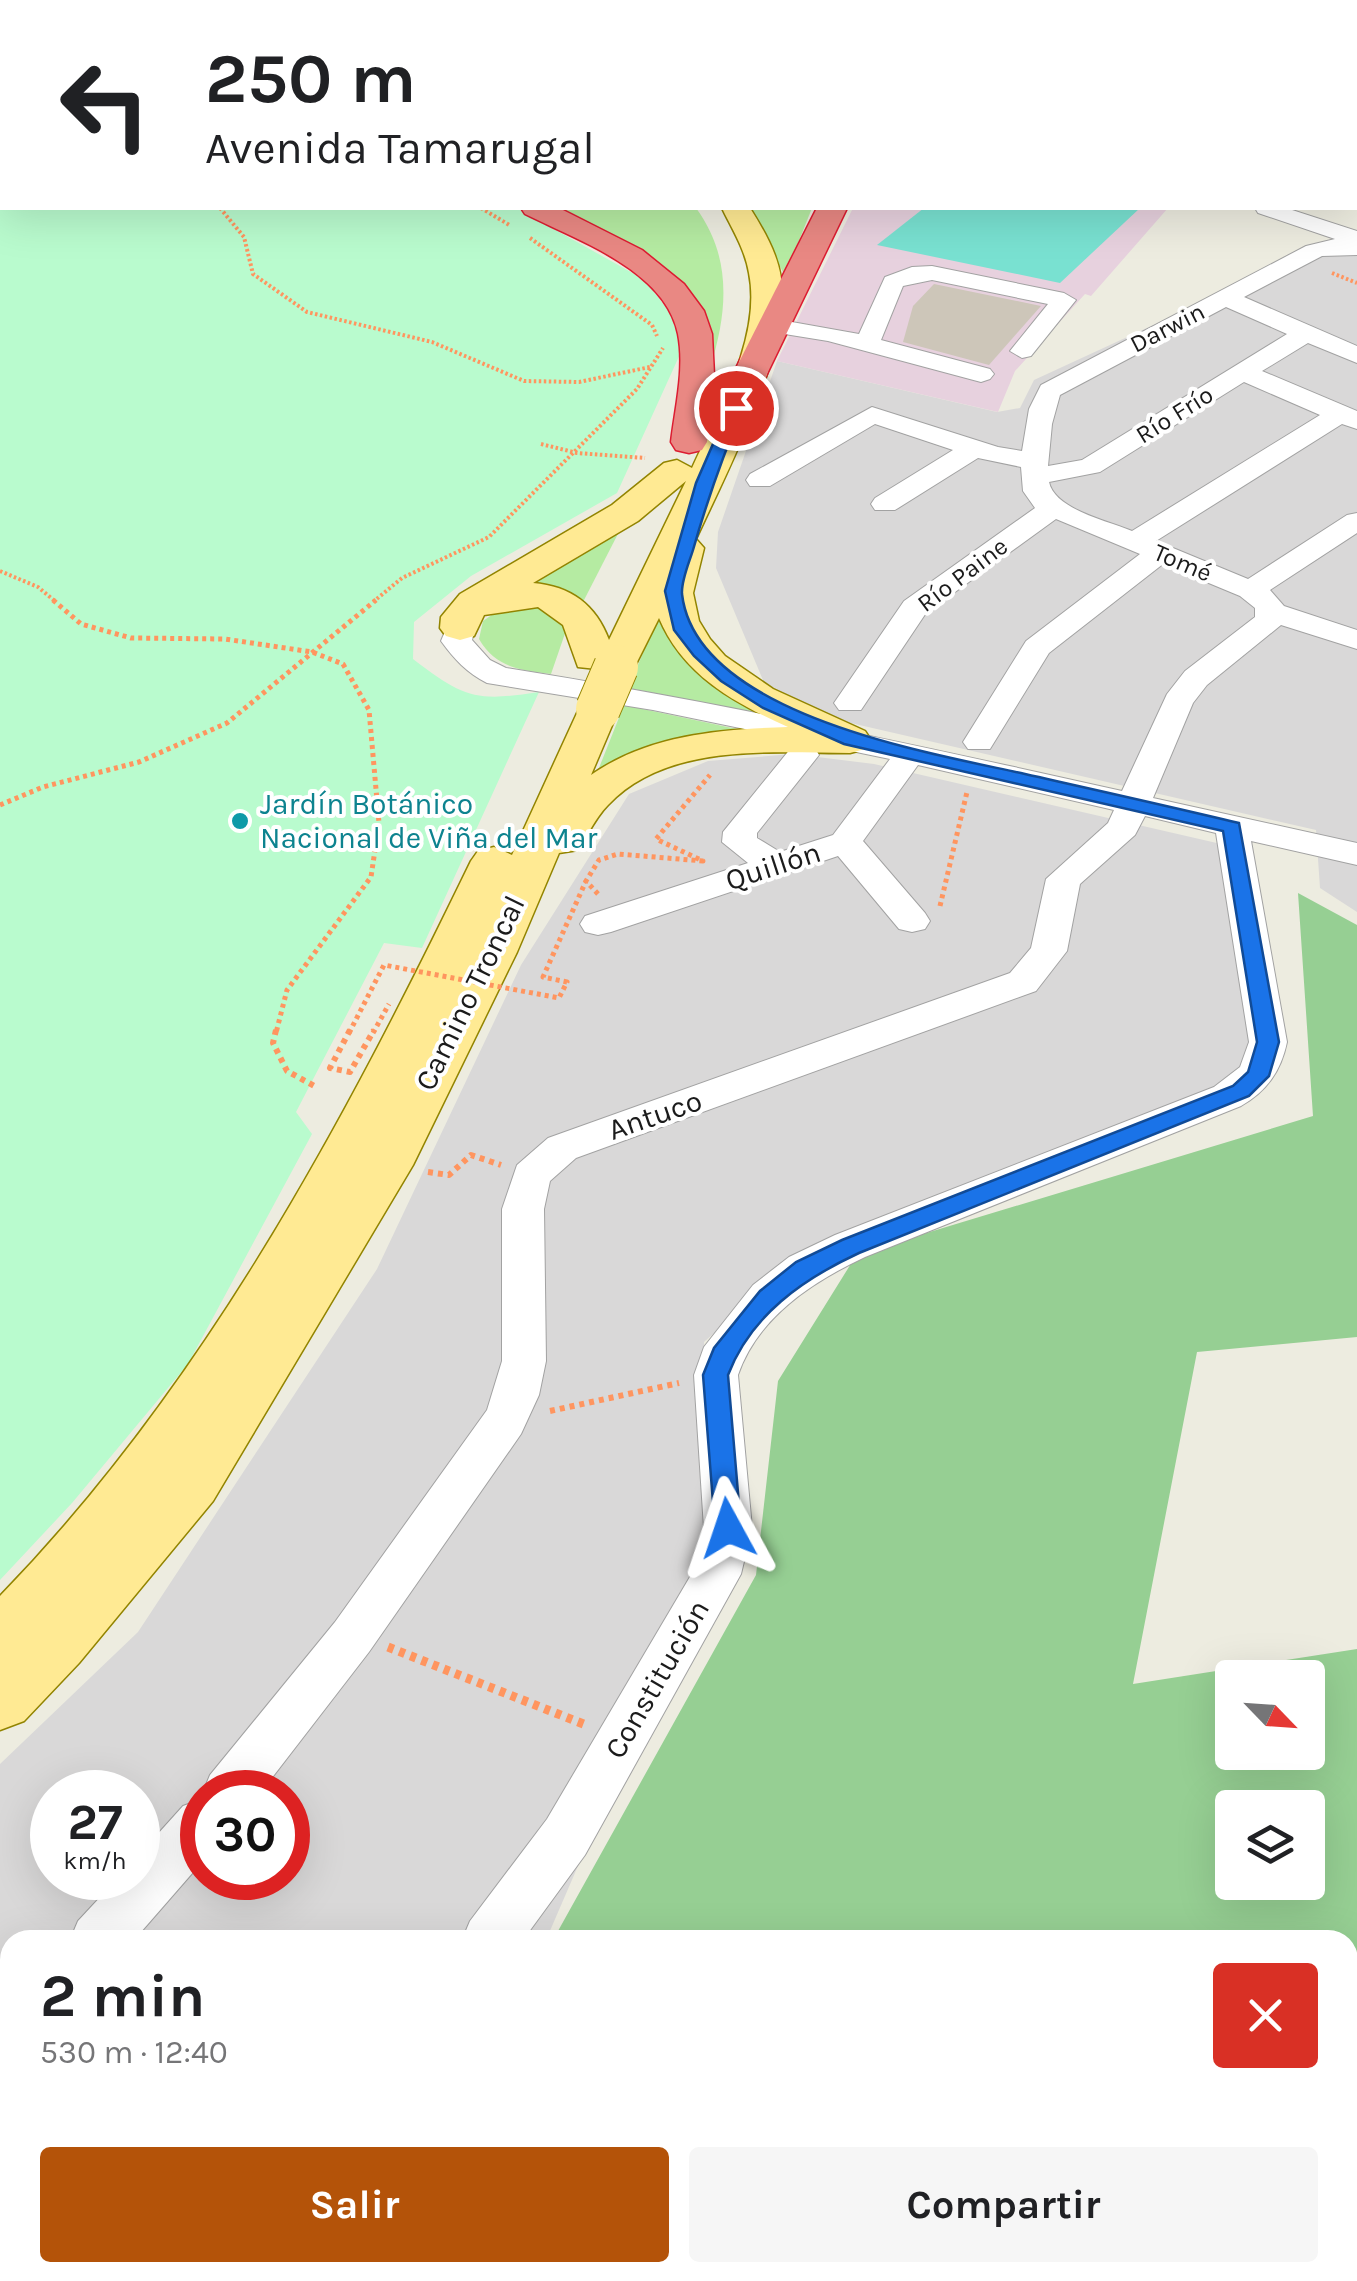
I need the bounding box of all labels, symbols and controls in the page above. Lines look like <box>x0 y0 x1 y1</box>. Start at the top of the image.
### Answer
text: 250 m <box>205 38 417 120</box>
icon: left <box>40 40 170 170</box>
text: Avenida Tamarugal <box>205 122 595 174</box>
street label: Darwin <box>1125 296 1209 359</box>
pin <box>694 366 779 451</box>
street label: Río Frío <box>1130 379 1218 449</box>
icon: arrive <box>709 381 764 436</box>
street label: Río Paine <box>912 531 1013 618</box>
street label: Tomé <box>1149 537 1216 588</box>
place label: Jardín Botánico Nacional de Viña del Mar <box>260 786 597 856</box>
marker: Jardín Botánico Nacional de Viña del Mar <box>229 810 251 832</box>
street label: Quillón <box>721 834 825 898</box>
street label: Camino Troncal <box>407 890 533 1096</box>
street label: Antuco <box>603 1082 707 1148</box>
position arrow <box>676 1476 780 1580</box>
street label: Constitución <box>597 1593 717 1765</box>
north arrow <box>1215 1660 1325 1770</box>
map controls <box>1215 1660 1325 1900</box>
speed limit sign: 30 <box>180 1770 310 1900</box>
button: layers <box>1215 1790 1325 1900</box>
text: 27 <box>67 1793 123 1852</box>
text: km/h <box>63 1846 127 1875</box>
text: 2 min <box>40 1961 205 2031</box>
button: close <box>1213 1963 1318 2068</box>
text: 530 m · 12:40 <box>40 2034 228 2071</box>
button: Salir <box>40 2147 669 2262</box>
button: Compartir <box>689 2147 1318 2262</box>

